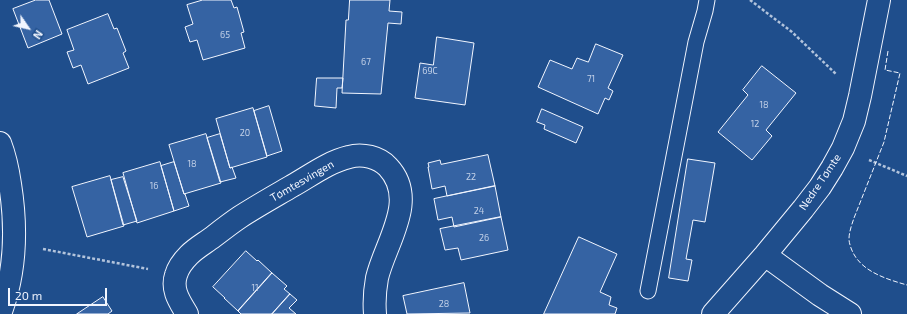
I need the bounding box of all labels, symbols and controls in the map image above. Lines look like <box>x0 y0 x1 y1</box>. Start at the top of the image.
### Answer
north arrow <box>8 8 48 48</box>
text: N <box>31 28 46 42</box>
house number: 65 <box>220 30 230 40</box>
house number: 67 <box>361 57 371 67</box>
house number: 69C <box>422 66 438 76</box>
house number: 71 <box>587 74 595 84</box>
house number: 18 <box>759 100 769 110</box>
house number: 12 <box>751 119 759 129</box>
house number: 20 <box>240 128 250 138</box>
street label: Nedre Tømte <box>796 151 844 213</box>
street label: Tømtesvingen <box>268 157 336 205</box>
house number: 18 <box>187 159 197 169</box>
house number: 22 <box>466 172 476 182</box>
house number: 16 <box>150 181 158 191</box>
house number: 24 <box>474 206 484 216</box>
house number: 26 <box>479 233 489 243</box>
scale bar <box>10 280 109 306</box>
house number: 11 <box>251 283 259 293</box>
text: 20 m <box>15 288 42 302</box>
house number: 28 <box>439 299 449 309</box>

